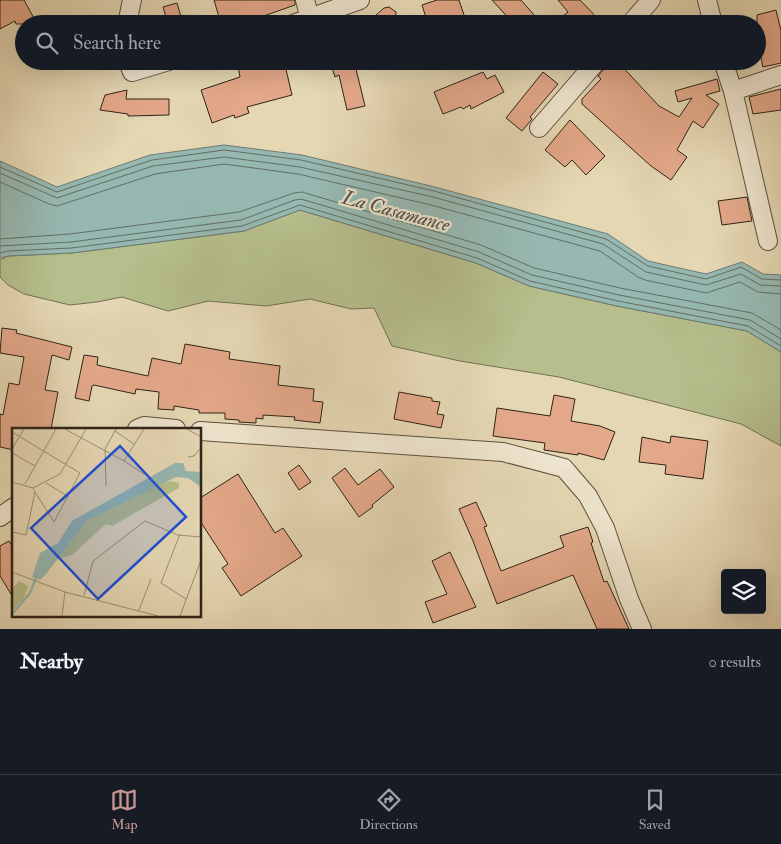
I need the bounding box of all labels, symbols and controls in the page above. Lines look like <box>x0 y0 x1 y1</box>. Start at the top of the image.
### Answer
search box <box>15 15 766 70</box>
icon: search <box>33 29 61 57</box>
text: Search here <box>73 31 161 55</box>
water label: La Casamance <box>338 184 453 237</box>
inset map <box>12 428 201 616</box>
map controls <box>721 569 766 614</box>
button: layers <box>721 569 766 614</box>
text: Nearby <box>20 648 83 675</box>
text: 0 results <box>708 652 761 672</box>
tab: Map <box>110 786 138 833</box>
tab: Directions <box>359 786 418 833</box>
tab: Saved <box>639 786 671 833</box>

